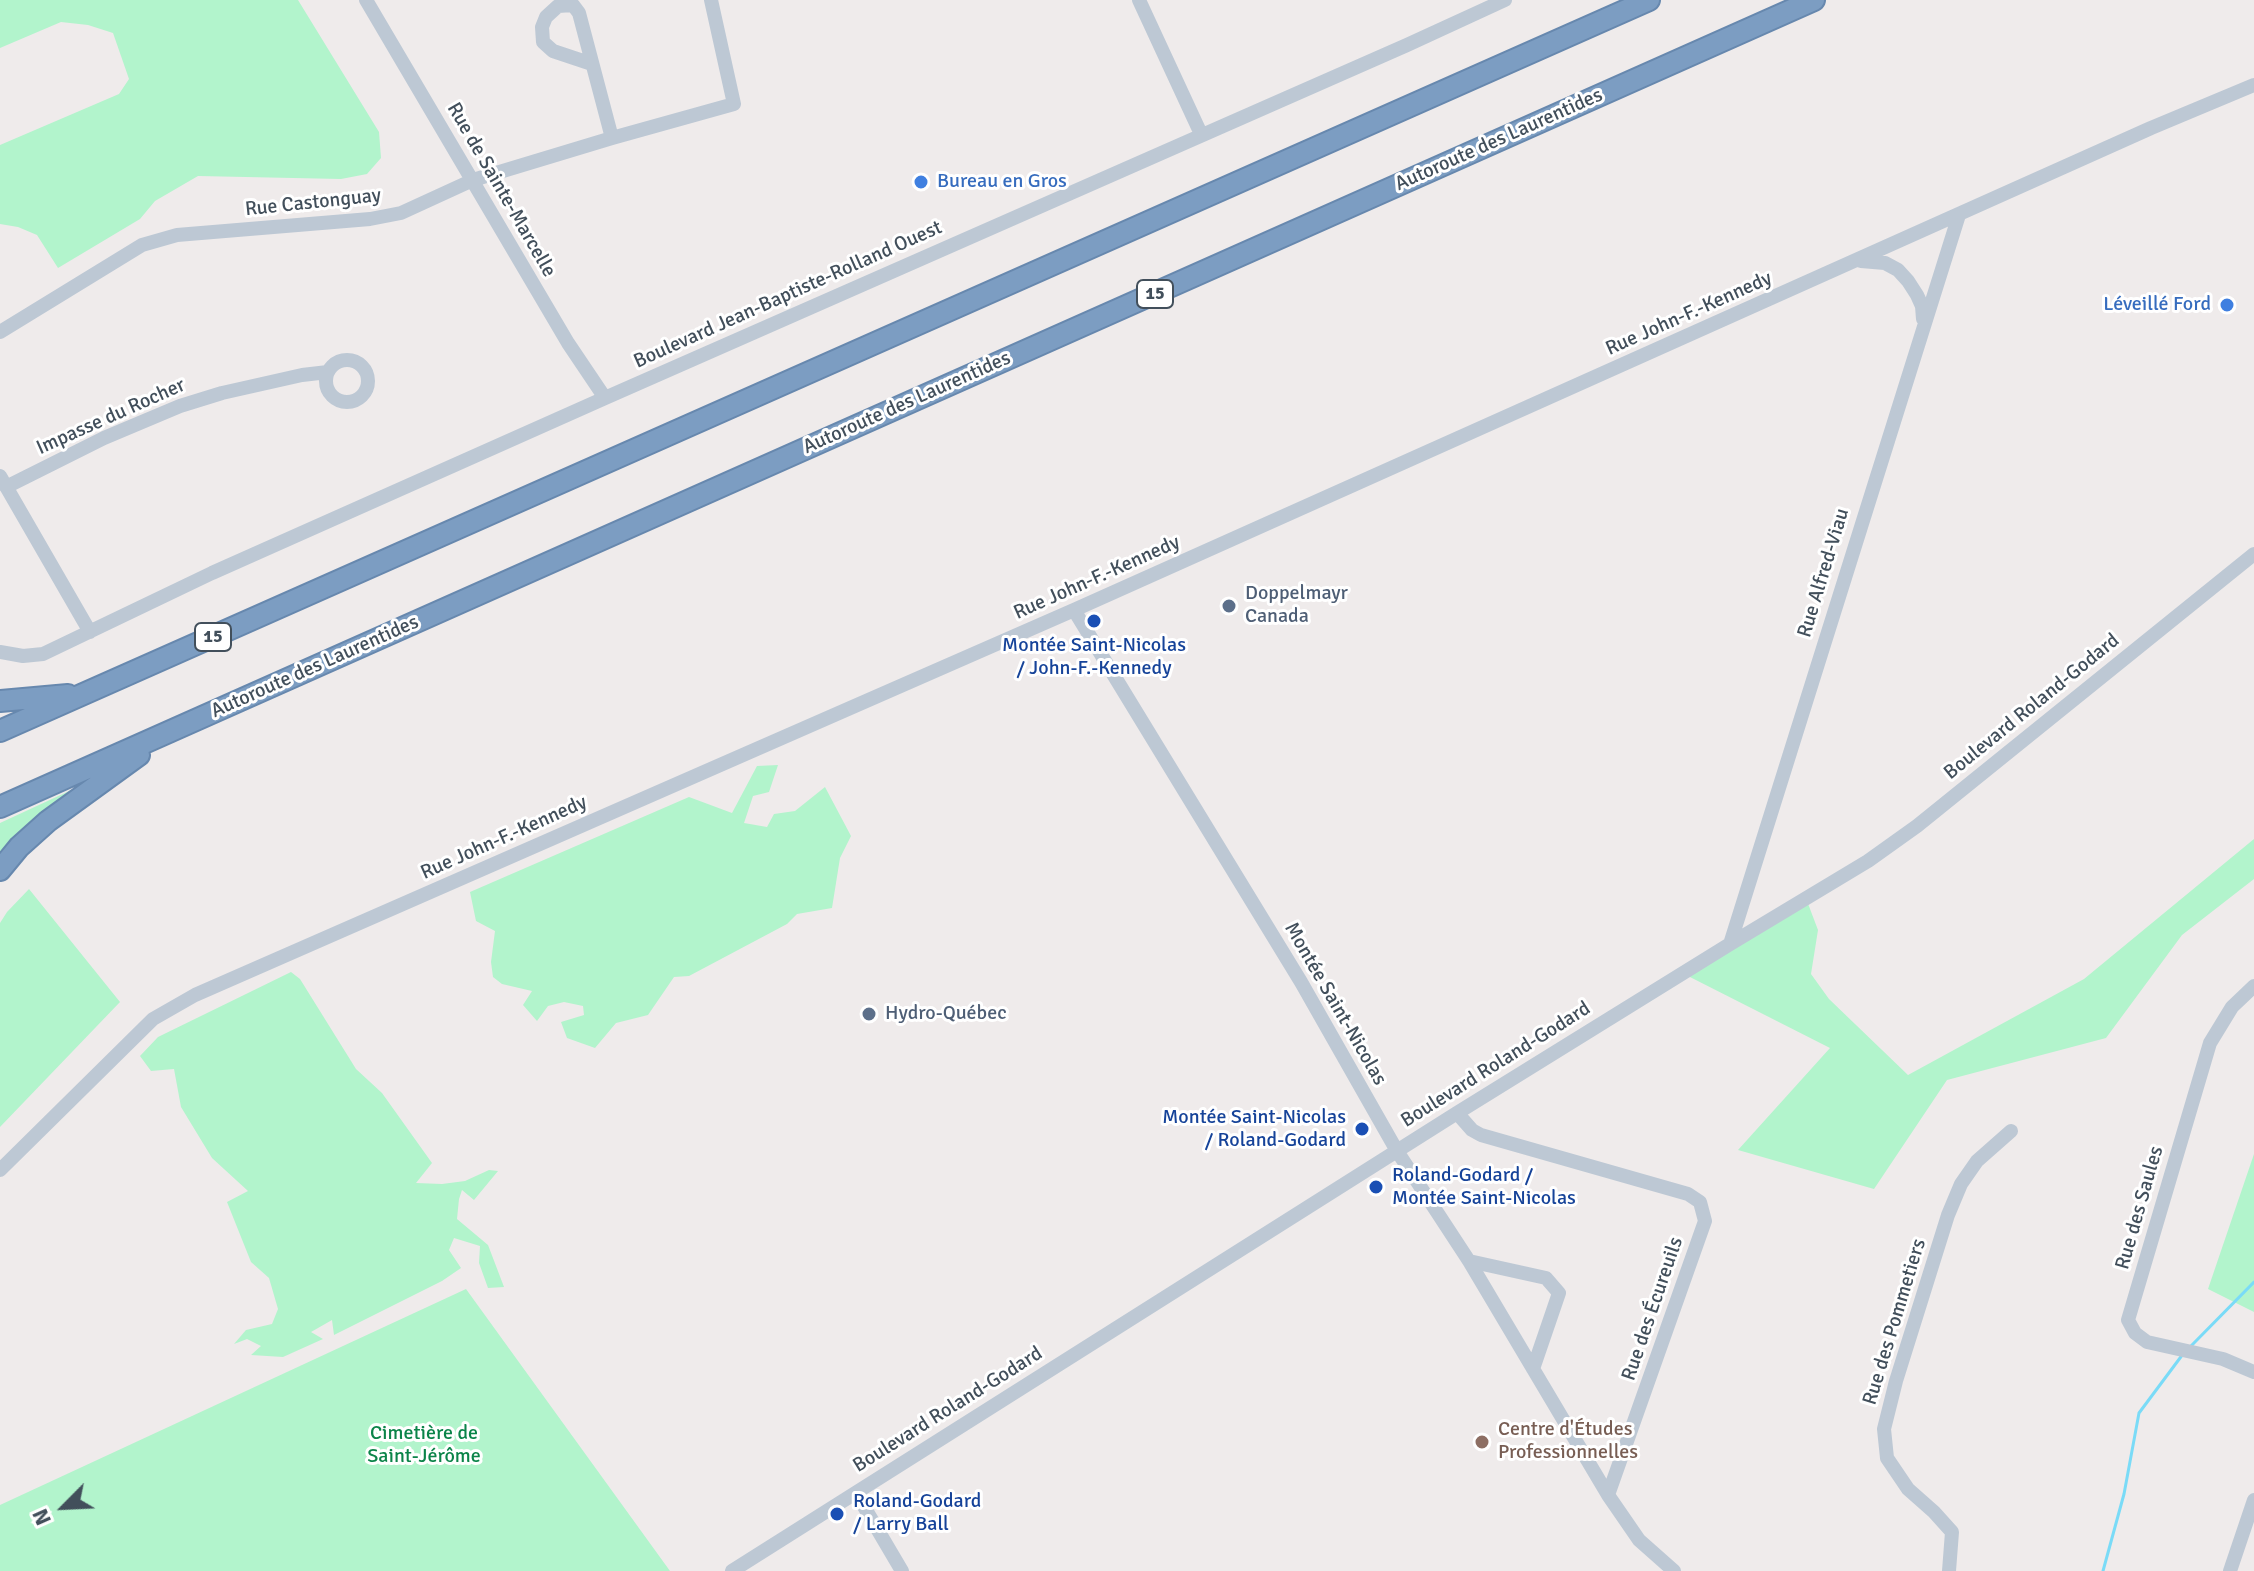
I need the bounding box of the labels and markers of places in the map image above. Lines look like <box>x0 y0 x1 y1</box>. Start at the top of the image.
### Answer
place label: Bureau en Gros <box>937 170 1067 194</box>
marker: Bureau en Gros <box>912 173 930 191</box>
place label: Léveillé Ford <box>2103 293 2211 317</box>
marker: Léveillé Ford <box>2218 296 2236 314</box>
place label: Doppelmayr Canada <box>1245 582 1348 629</box>
marker: Doppelmayr Canada <box>1220 597 1238 615</box>
marker: Montée Saint-Nicolas / John-F.-Kennedy <box>1085 612 1103 630</box>
place label: Montée Saint-Nicolas / John-F.-Kennedy <box>1002 634 1186 681</box>
place label: Hydro-Québec <box>885 1002 1007 1026</box>
marker: Hydro-Québec <box>860 1005 878 1023</box>
place label: Montée Saint-Nicolas / Roland-Godard <box>1162 1106 1346 1153</box>
marker: Montée Saint-Nicolas / Roland-Godard <box>1353 1120 1371 1138</box>
place label: Roland-Godard / Montée Saint-Nicolas <box>1392 1164 1576 1211</box>
marker: Roland-Godard / Montée Saint-Nicolas <box>1367 1178 1385 1196</box>
place label: Centre d'Études Professionnelles <box>1498 1418 1638 1465</box>
marker: Centre d'Études Professionnelles <box>1473 1433 1491 1451</box>
place label: Roland-Godard / Larry Ball <box>853 1490 981 1537</box>
marker: Roland-Godard / Larry Ball <box>828 1505 846 1523</box>

